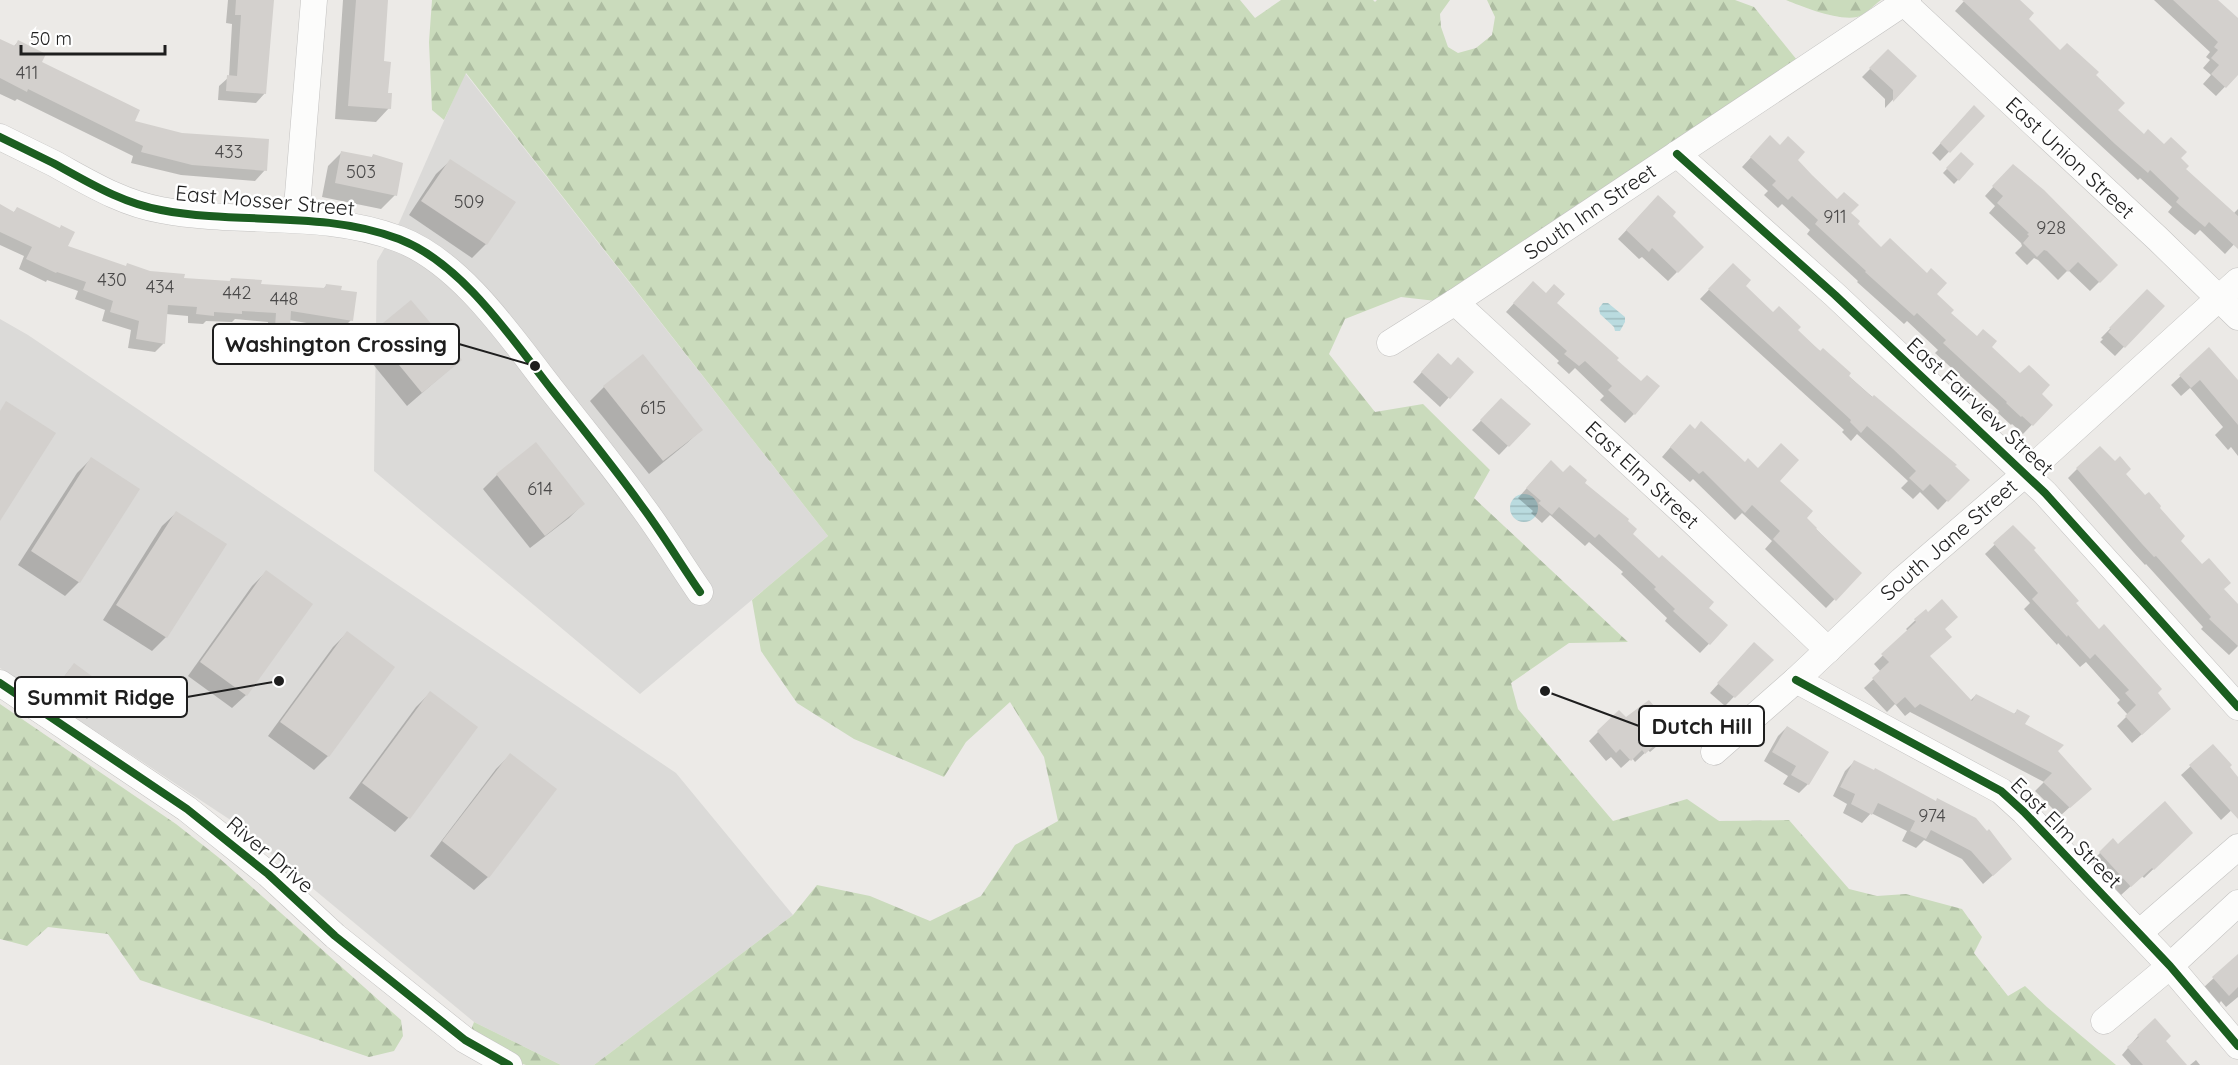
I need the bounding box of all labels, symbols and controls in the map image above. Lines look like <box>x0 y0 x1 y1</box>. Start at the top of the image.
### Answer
scale bar <box>21 18 165 56</box>
text: 50 m <box>30 27 72 50</box>
house number: 411 <box>16 61 38 84</box>
street label: East Union Street <box>2001 91 2141 224</box>
house number: 433 <box>215 140 243 163</box>
street label: South Inn Street <box>1518 157 1660 265</box>
house number: 503 <box>346 160 376 183</box>
street label: East Mosser Street <box>174 179 356 221</box>
house number: 509 <box>454 190 484 213</box>
house number: 911 <box>1823 205 1847 228</box>
house number: 928 <box>2036 216 2066 239</box>
house number: 430 <box>97 268 127 291</box>
house number: 434 <box>146 275 174 298</box>
house number: 442 <box>223 281 251 304</box>
house number: 448 <box>270 287 298 310</box>
callout: Washington Crossing <box>213 324 459 364</box>
text: Washington Crossing <box>225 330 447 358</box>
street label: East Fairview Street <box>1902 331 2060 481</box>
house number: 615 <box>640 396 666 419</box>
street label: East Elm Street <box>1580 415 1705 534</box>
street label: South Jane Street <box>1874 473 2022 606</box>
house number: 614 <box>527 477 553 500</box>
callout: Summit Ridge <box>15 677 187 717</box>
text: Summit Ridge <box>27 683 175 711</box>
callout: Dutch Hill <box>1639 706 1764 746</box>
text: Dutch Hill <box>1652 712 1752 740</box>
street label: East Elm Street <box>2006 771 2128 893</box>
house number: 974 <box>1918 804 1946 827</box>
street label: River Drive <box>222 810 320 898</box>

